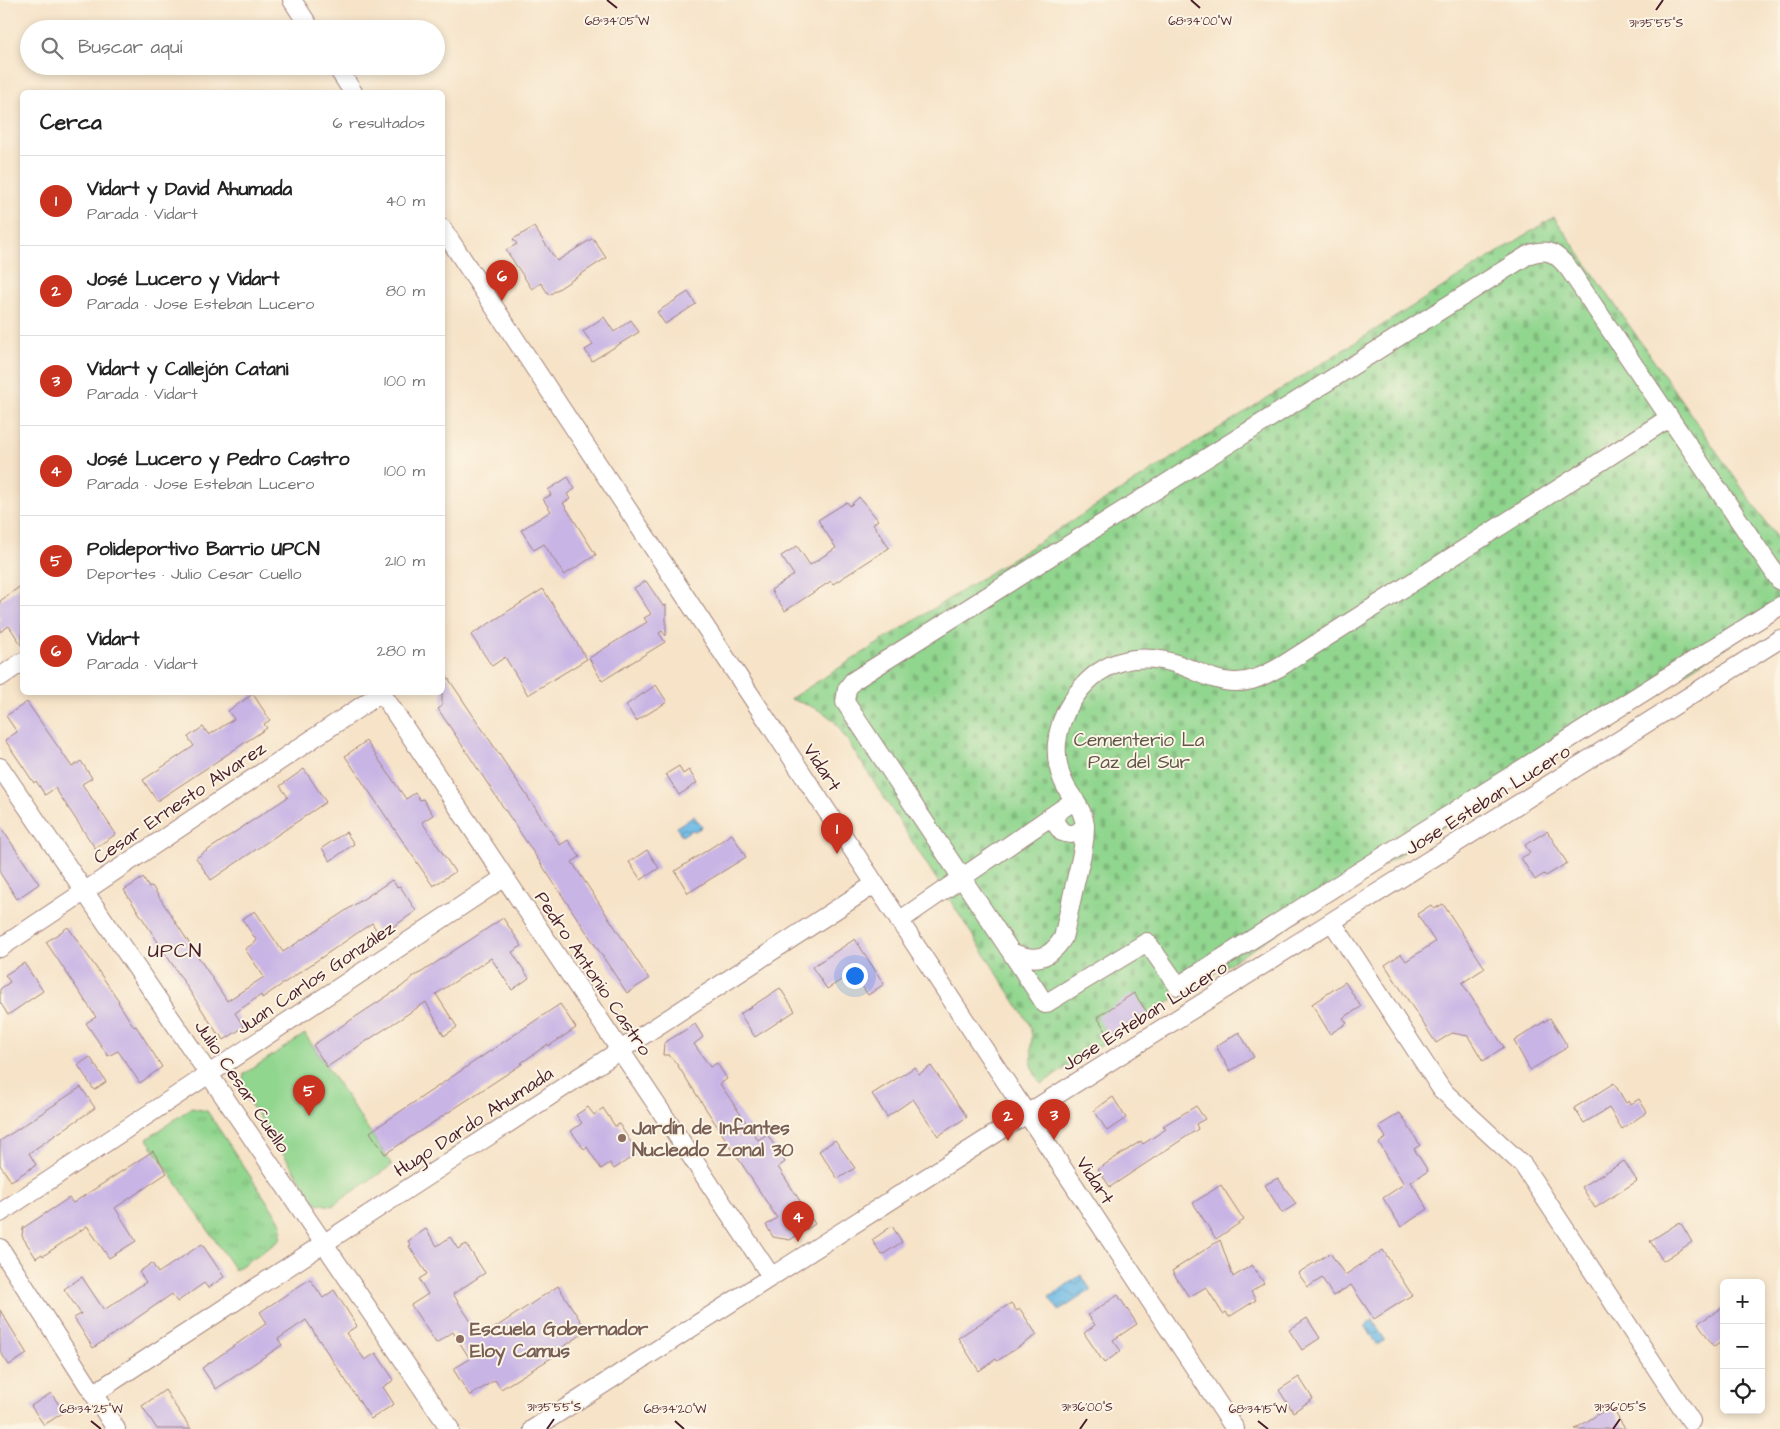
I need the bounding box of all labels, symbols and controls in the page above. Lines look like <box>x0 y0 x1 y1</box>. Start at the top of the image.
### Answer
text: 68°34'05"W <box>585 13 650 30</box>
text: 68°34'00"W <box>1168 13 1232 30</box>
text: 31°35'55"S <box>1629 15 1683 32</box>
search box <box>20 20 445 75</box>
icon: search <box>38 34 66 62</box>
text: Buscar aquí <box>78 34 182 61</box>
text: Cerca <box>40 108 102 137</box>
text: 6 resultados <box>333 112 425 134</box>
text: Vidart y David Ahumada <box>87 176 292 203</box>
text: 1 <box>55 190 57 212</box>
text: 40 m <box>385 190 425 212</box>
text: Parada · Vidart <box>87 203 198 225</box>
pin: 6 <box>486 260 518 301</box>
text: José Lucero y Vidart <box>87 266 279 293</box>
text: 2 <box>51 280 61 302</box>
text: 80 m <box>386 280 425 302</box>
text: Parada · Jose Esteban Lucero <box>87 293 314 315</box>
text: Vidart y Callejón Catani <box>87 356 288 383</box>
text: 3 <box>52 370 60 392</box>
text: 100 m <box>384 370 425 392</box>
text: Parada · Vidart <box>87 383 198 405</box>
text: José Lucero y Pedro Castro <box>87 446 350 473</box>
text: 4 <box>51 460 61 482</box>
text: 100 m <box>384 460 425 482</box>
text: Parada · Jose Esteban Lucero <box>87 473 314 495</box>
text: Polideportivo Barrio UPCN <box>87 536 320 563</box>
text: 5 <box>50 550 62 572</box>
text: 210 m <box>385 550 425 572</box>
text: Deportes · Julio Cesar Cuello <box>87 563 301 585</box>
text: Vidart <box>87 626 139 653</box>
text: 6 <box>51 640 61 662</box>
text: 280 m <box>377 640 425 662</box>
text: Parada · Vidart <box>87 653 198 675</box>
park label: Cementerio La Paz del Sur <box>1074 727 1205 776</box>
street label: Cesar Ernesto Alvarez <box>88 735 272 871</box>
street label: Jose Esteban Lucero <box>1400 738 1576 862</box>
street label: Vidart <box>796 739 847 797</box>
pin: 1 <box>821 813 853 854</box>
street label: Pedro Antonio Castro <box>528 886 658 1062</box>
street label: Juan Carlos González <box>231 915 401 1041</box>
district label: UPCN <box>148 937 202 965</box>
street label: Jose Esteban Lucero <box>1057 954 1233 1078</box>
your location <box>842 963 868 989</box>
street label: Julio Cesar Cuello <box>187 1015 296 1159</box>
street label: Hugo Dardo Ahumada <box>389 1060 560 1185</box>
pin: 5 <box>293 1075 325 1116</box>
pin: 3 <box>1038 1099 1070 1140</box>
pin: 2 <box>992 1100 1024 1141</box>
place label: Jardín de Infantes Nucleado Zonal 30 <box>631 1115 794 1164</box>
marker: Jardín de Infantes Nucleado Zonal 30 <box>616 1132 628 1144</box>
street label: Vidart <box>1069 1152 1120 1210</box>
pin: 4 <box>782 1201 814 1242</box>
map controls <box>1720 1279 1765 1414</box>
button: + <box>1720 1279 1765 1324</box>
place label: Escuela Gobernador Eloy Camus <box>470 1316 649 1366</box>
button: − <box>1720 1324 1765 1369</box>
marker: Escuela Gobernador Eloy Camus <box>454 1333 466 1345</box>
button: locate <box>1720 1369 1765 1414</box>
text: 31°35'55"S <box>527 1399 581 1416</box>
text: 31°36'00"S <box>1061 1399 1113 1416</box>
text: 31°36'05"S <box>1594 1399 1647 1416</box>
text: 68°34'25"W <box>59 1401 124 1418</box>
text: 68°34'20"W <box>644 1401 707 1418</box>
text: 68°34'15"W <box>1229 1401 1288 1418</box>

